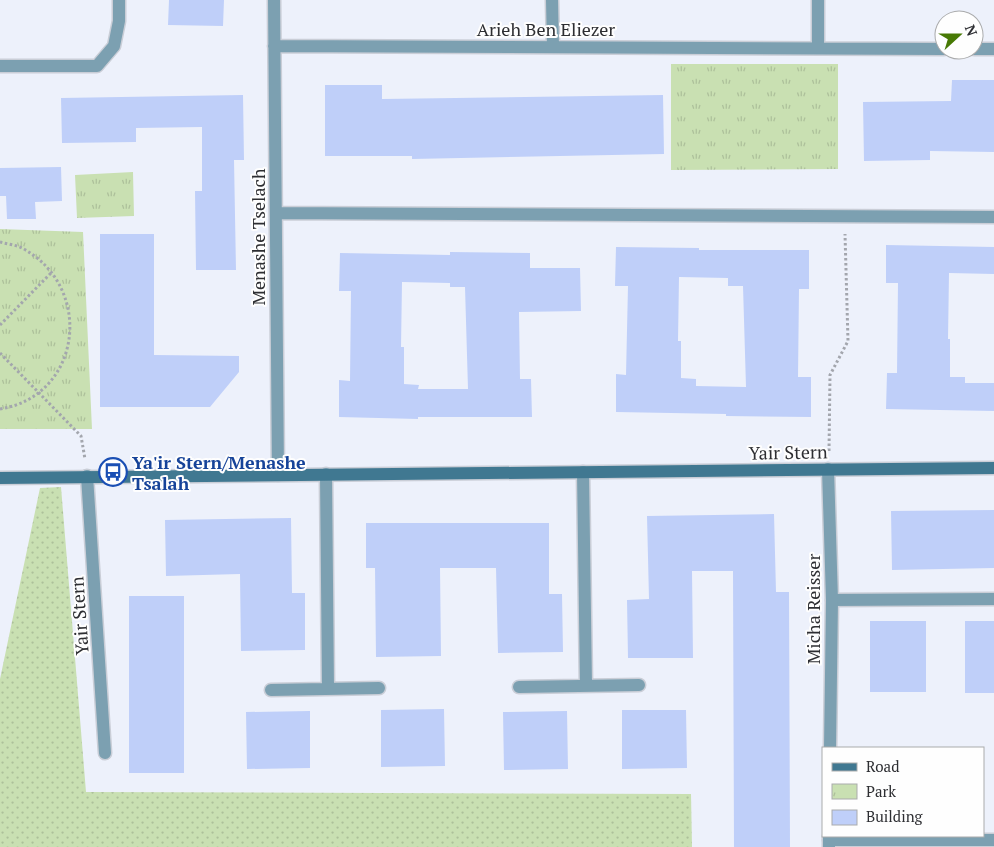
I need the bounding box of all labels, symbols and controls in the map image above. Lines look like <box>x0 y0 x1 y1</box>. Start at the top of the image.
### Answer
north arrow <box>934 10 984 60</box>
street label: Arieh Ben Eliezer <box>477 17 615 41</box>
text: N <box>961 22 983 39</box>
street label: Menashe Tselach <box>246 168 270 306</box>
street label: Yair Stern <box>748 439 828 465</box>
place label: Ya'ir Stern/Menashe Tsalah <box>132 450 306 495</box>
bus stop icon: Ya'ir Stern/Menashe Tsalah <box>98 457 128 487</box>
street label: Micha Reisser <box>801 554 825 664</box>
street label: Yair Stern <box>64 576 94 656</box>
legend <box>822 747 984 837</box>
text: Road <box>866 756 899 776</box>
text: Park <box>866 781 896 801</box>
text: Building <box>866 806 924 826</box>

